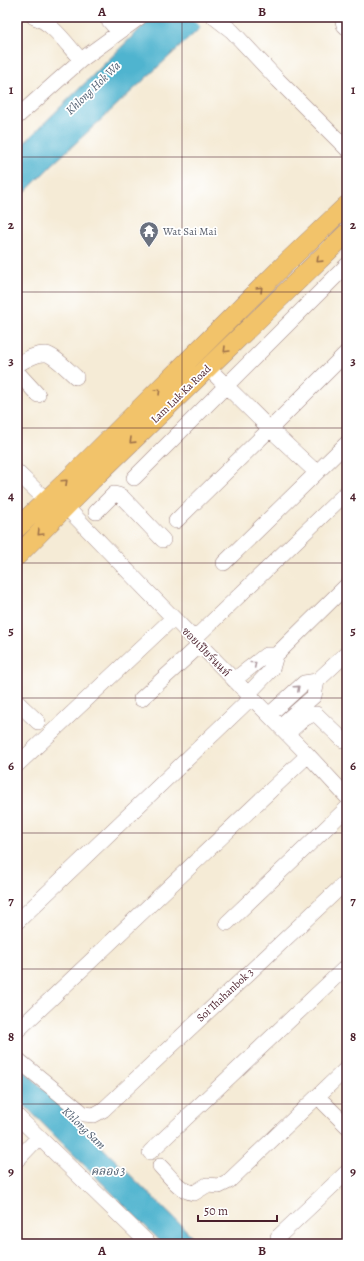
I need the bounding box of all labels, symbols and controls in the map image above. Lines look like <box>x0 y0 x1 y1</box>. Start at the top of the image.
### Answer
text: A <box>97 3 107 20</box>
text: B <box>258 3 266 20</box>
water label: Khlong Hok Wa <box>62 58 124 118</box>
text: 1 <box>9 81 14 98</box>
text: 1 <box>351 81 356 98</box>
text: 2 <box>8 216 15 233</box>
text: 2 <box>350 216 357 233</box>
temple icon: Wat Sai Mai <box>138 220 160 248</box>
place label: Wat Sai Mai <box>162 224 217 239</box>
one-way arrow <box>316 255 324 263</box>
one-way arrow <box>255 286 263 294</box>
one-way arrow <box>223 345 231 353</box>
text: 3 <box>8 352 14 369</box>
text: 3 <box>350 352 356 369</box>
street label: Lam Luk Ka Road <box>148 361 214 427</box>
one-way arrow <box>153 388 161 396</box>
one-way arrow <box>129 436 137 444</box>
one-way arrow <box>61 480 68 487</box>
text: 4 <box>8 487 14 504</box>
text: 4 <box>350 487 356 504</box>
one-way arrow <box>38 528 45 536</box>
text: 5 <box>8 622 14 639</box>
text: 5 <box>350 622 356 639</box>
street label: ซอยเปียร์นนท์ <box>178 624 234 680</box>
one-way arrow <box>249 662 256 669</box>
one-way arrow <box>293 686 300 693</box>
text: 6 <box>8 757 14 774</box>
text: 6 <box>350 757 356 774</box>
text: 7 <box>8 892 14 909</box>
text: 7 <box>350 892 356 909</box>
street label: Soi Thahanbok 3 <box>193 965 257 1025</box>
text: 8 <box>8 1028 14 1045</box>
text: 8 <box>350 1028 356 1045</box>
water label: Khlong Sam <box>59 1103 109 1153</box>
text: 9 <box>8 1163 14 1180</box>
water label: คลอง 3 <box>91 1163 126 1179</box>
text: 9 <box>350 1163 356 1180</box>
scale bar <box>198 1197 277 1223</box>
text: 50 m <box>204 1203 228 1219</box>
text: A <box>97 1242 107 1259</box>
text: B <box>258 1242 266 1259</box>

